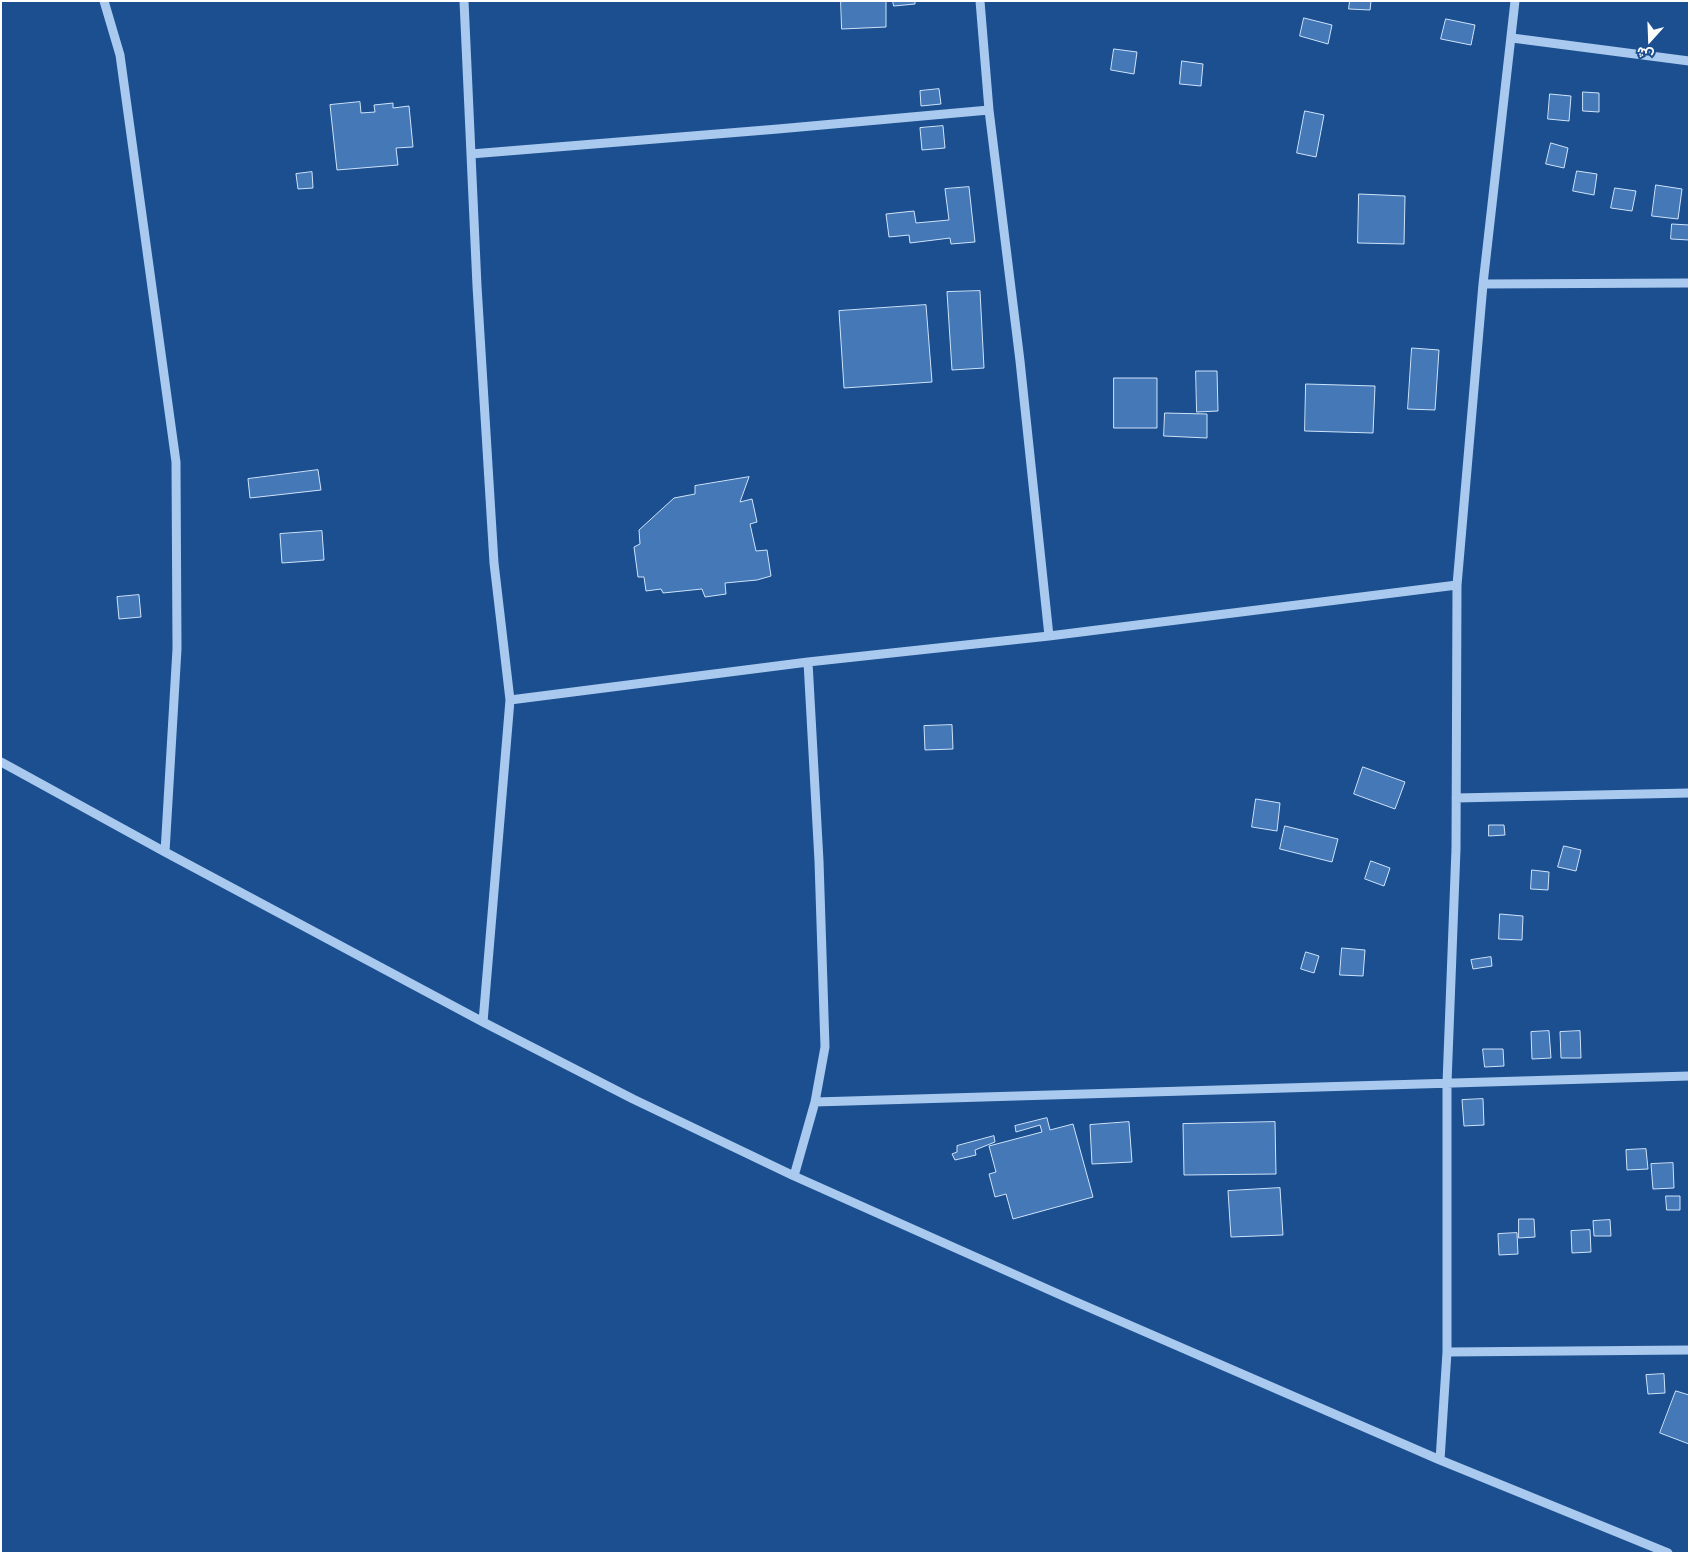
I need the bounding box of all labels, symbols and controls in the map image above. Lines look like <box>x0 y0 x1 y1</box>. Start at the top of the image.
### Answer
north arrow <box>1625 15 1675 65</box>
text: ش <box>1634 44 1656 64</box>

